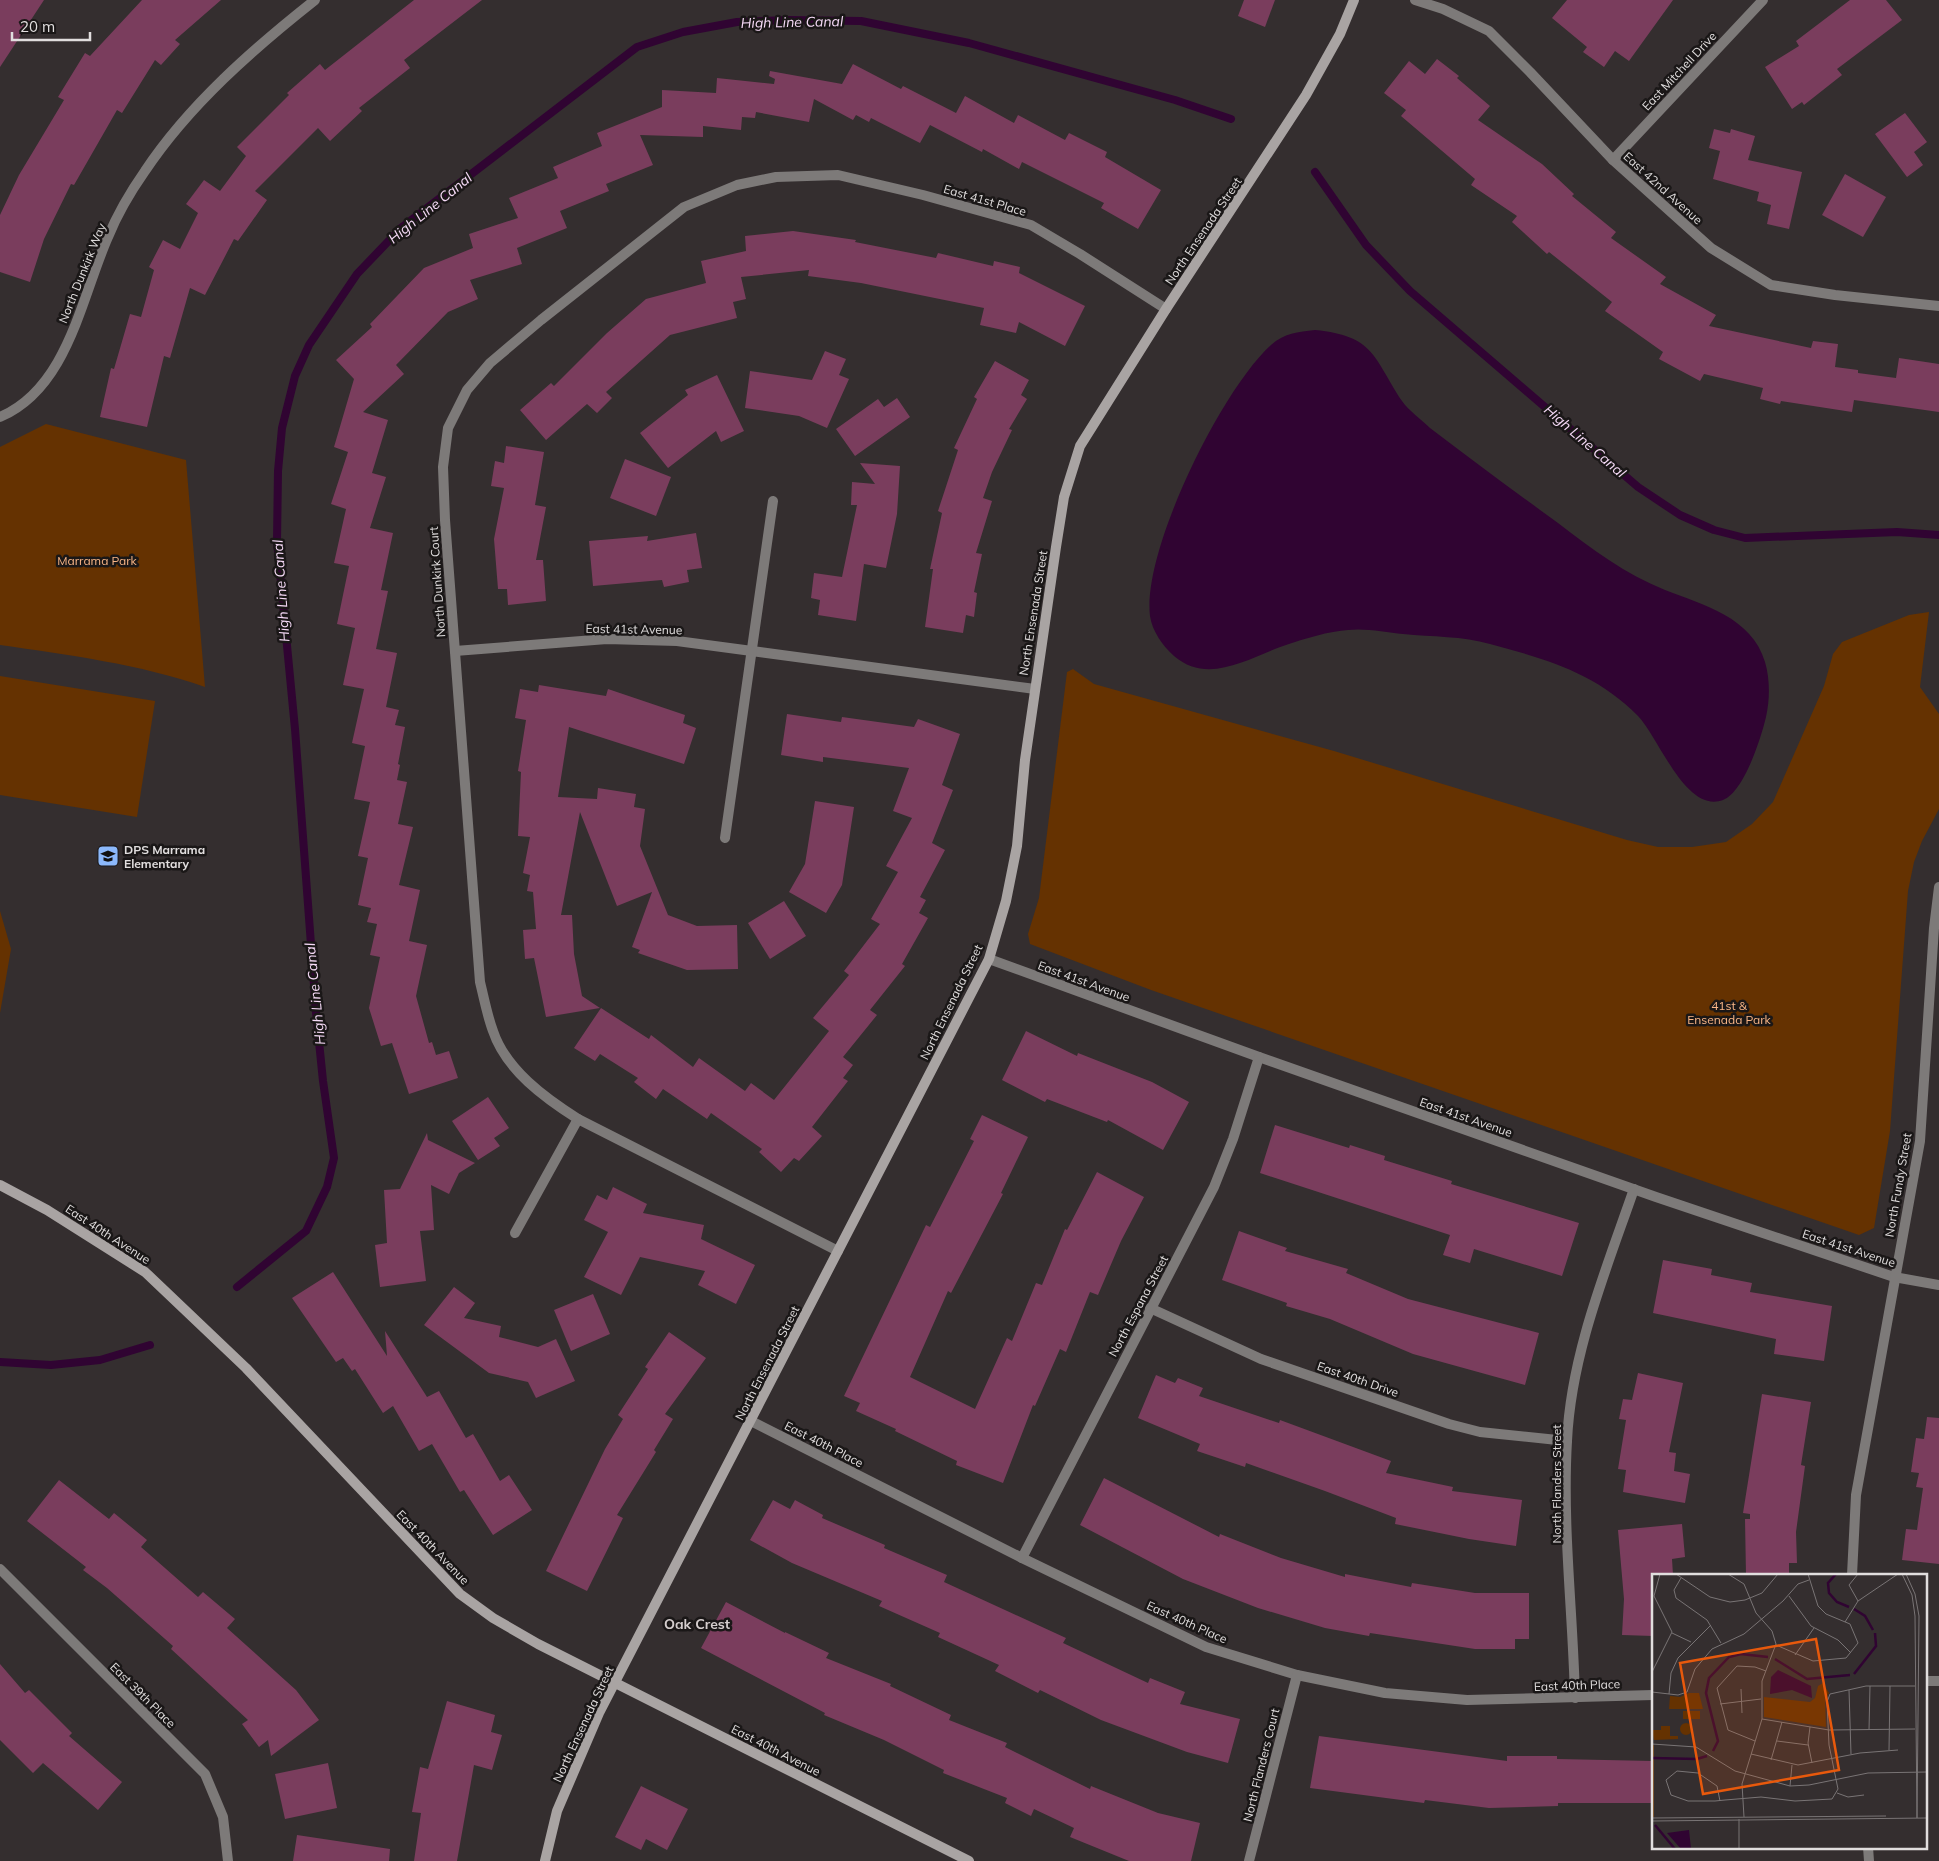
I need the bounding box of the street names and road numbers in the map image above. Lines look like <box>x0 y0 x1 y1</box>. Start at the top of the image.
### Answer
street label: East Mitchell Drive <box>1639 29 1719 113</box>
street label: East 42nd Avenue <box>1620 149 1706 227</box>
street label: North Ensenada Street <box>1161 174 1245 288</box>
street label: East 41st Place <box>942 181 1028 219</box>
street label: North Dunkirk Way <box>55 220 109 325</box>
street label: North Dunkirk Court <box>426 526 448 638</box>
street label: North Ensenada Street <box>1016 549 1050 677</box>
street label: East 41st Avenue <box>585 621 683 637</box>
street label: North Ensenada Street <box>917 942 985 1062</box>
street label: East 41st Avenue <box>1036 957 1132 1005</box>
street label: East 41st Avenue <box>1418 1094 1514 1140</box>
street label: North Fundy Street <box>1881 1132 1915 1238</box>
street label: East 40th Avenue <box>63 1201 153 1267</box>
street label: East 41st Avenue <box>1801 1226 1897 1270</box>
street label: North Espana Street <box>1105 1253 1171 1359</box>
street label: North Ensenada Street <box>732 1303 802 1423</box>
street label: East 40th Drive <box>1315 1358 1401 1400</box>
street label: East 40th Place <box>782 1418 866 1470</box>
street label: North Flanders Street <box>1549 1425 1564 1543</box>
street label: East 40th Avenue <box>394 1507 472 1587</box>
street label: East 40th Place <box>1144 1598 1230 1646</box>
street label: East 39th Place <box>107 1659 179 1731</box>
street label: North Ensenada Street <box>549 1664 617 1784</box>
street label: East 40th Place <box>1534 1676 1620 1694</box>
street label: North Flanders Court <box>1240 1707 1282 1823</box>
street label: East 40th Avenue <box>729 1721 823 1779</box>

